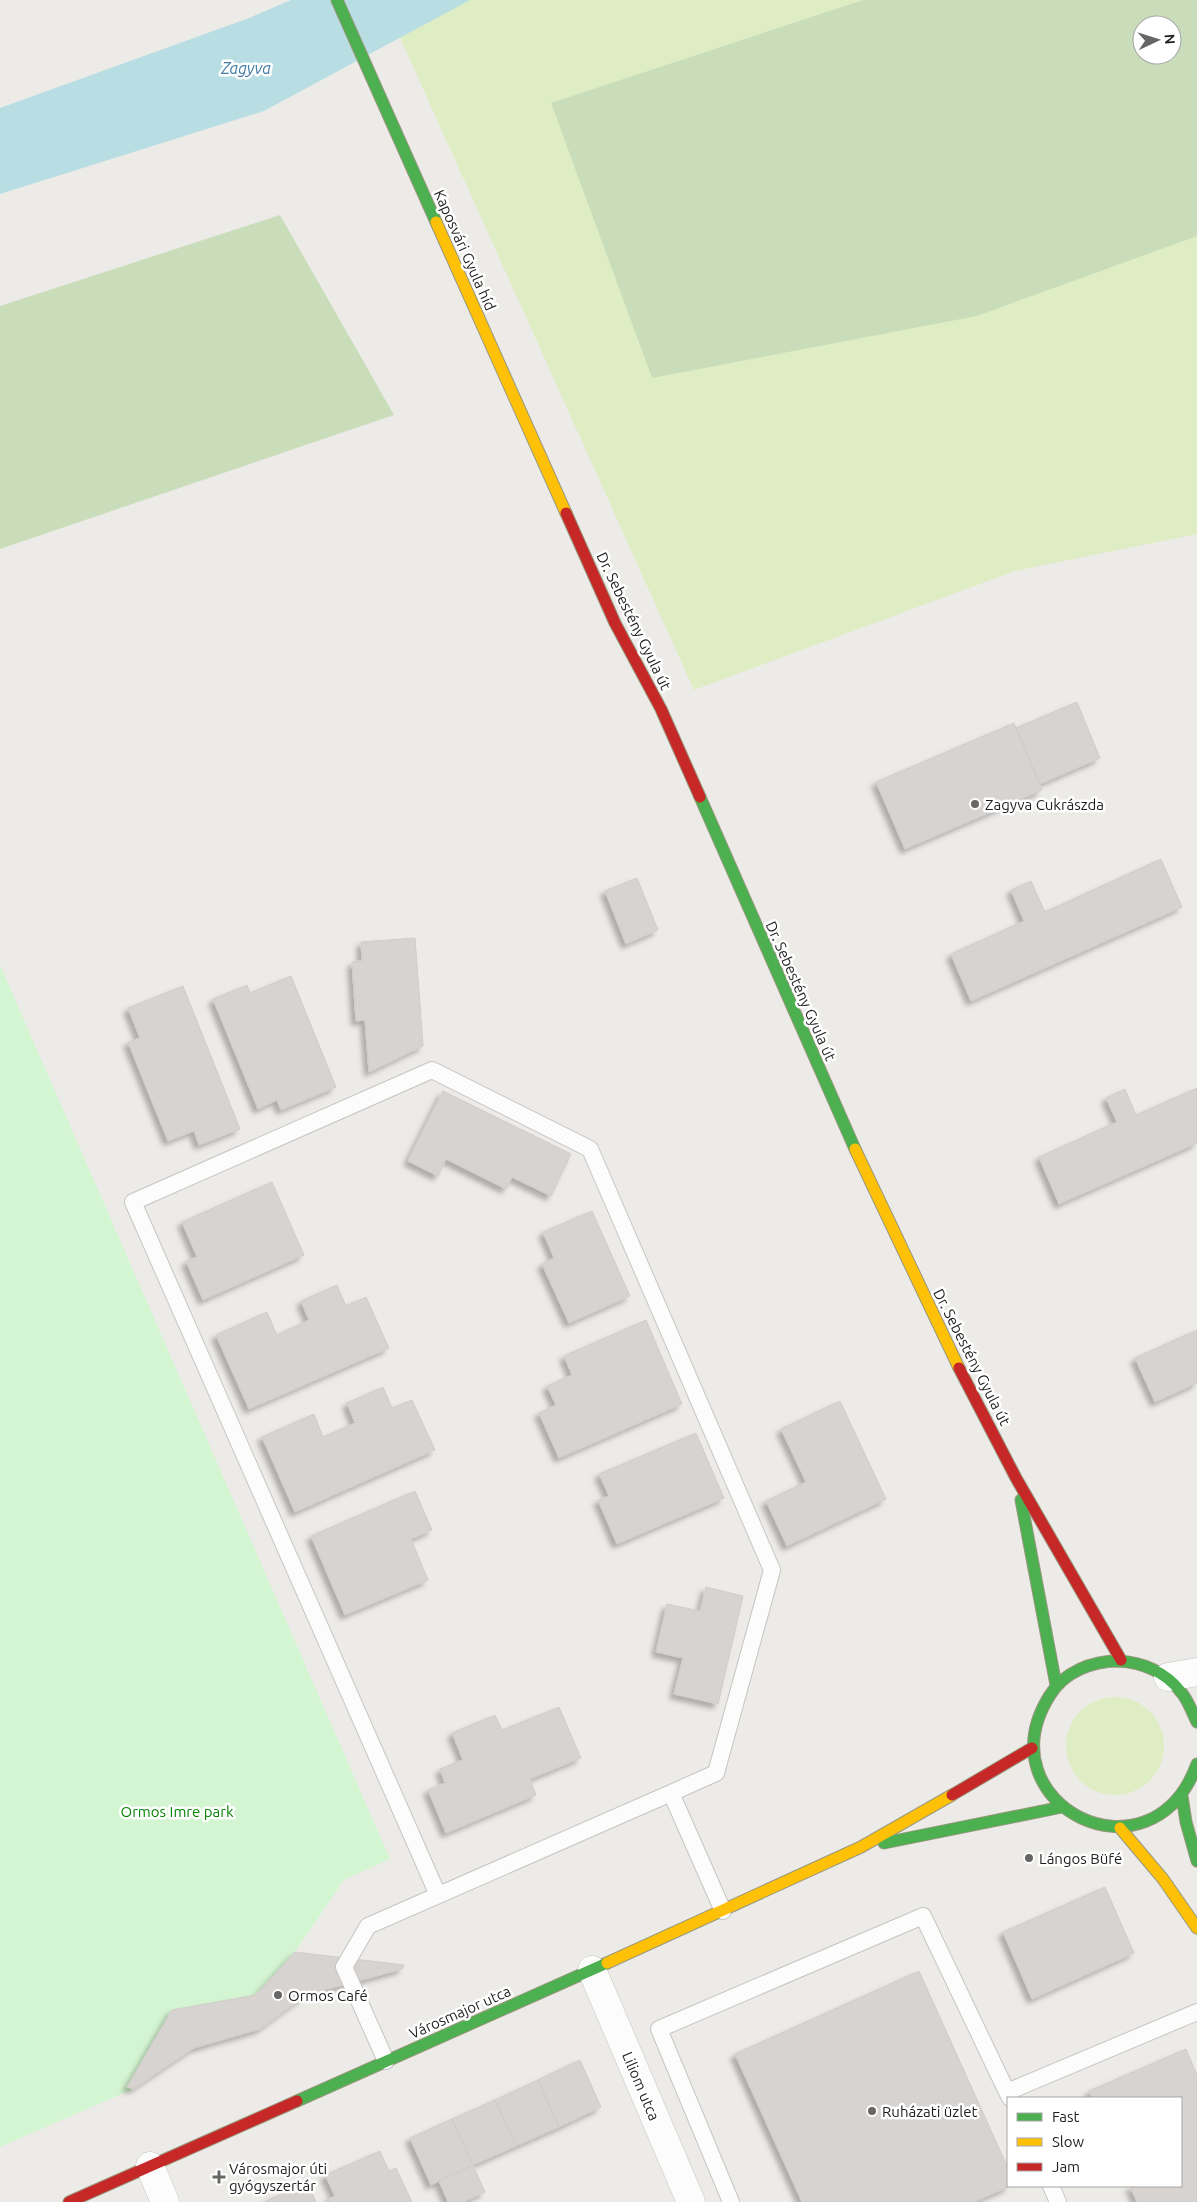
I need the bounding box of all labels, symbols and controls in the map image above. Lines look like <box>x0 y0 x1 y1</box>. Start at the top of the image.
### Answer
north arrow <box>1132 15 1182 65</box>
text: N <box>1162 33 1178 45</box>
water label: Zagyva <box>220 59 271 77</box>
street label: Kaposvári Gyula híd <box>431 187 499 313</box>
street label: Dr. Sebestény Gyula út <box>593 549 675 693</box>
place label: Zagyva Cukrászda <box>985 796 1104 813</box>
marker: Zagyva Cukrászda <box>969 798 981 810</box>
street label: Dr. Sebestény Gyula út <box>763 919 839 1063</box>
street label: Dr. Sebestény Gyula út <box>930 1286 1014 1428</box>
park label: Ormos Imre park <box>121 1803 234 1820</box>
place label: Lángos Büfé <box>1039 1850 1122 1867</box>
marker: Lángos Büfé <box>1023 1852 1035 1864</box>
street label: Városmajor utca <box>407 1982 513 2042</box>
place label: Ormos Café <box>288 1987 368 2004</box>
marker: Ormos Café <box>272 1989 284 2001</box>
street label: Liliom utca <box>619 2049 663 2123</box>
legend <box>1007 2097 1182 2187</box>
place label: Ruházati üzlet <box>882 2103 977 2120</box>
marker: Ruházati üzlet <box>866 2105 878 2117</box>
text: Fast <box>1052 2108 1080 2125</box>
text: Slow <box>1052 2133 1085 2150</box>
text: Jam <box>1052 2158 1080 2175</box>
place label: Városmajor úti gyógyszertár <box>229 2160 327 2194</box>
marker: Városmajor úti gyógyszertár <box>213 2171 225 2183</box>

